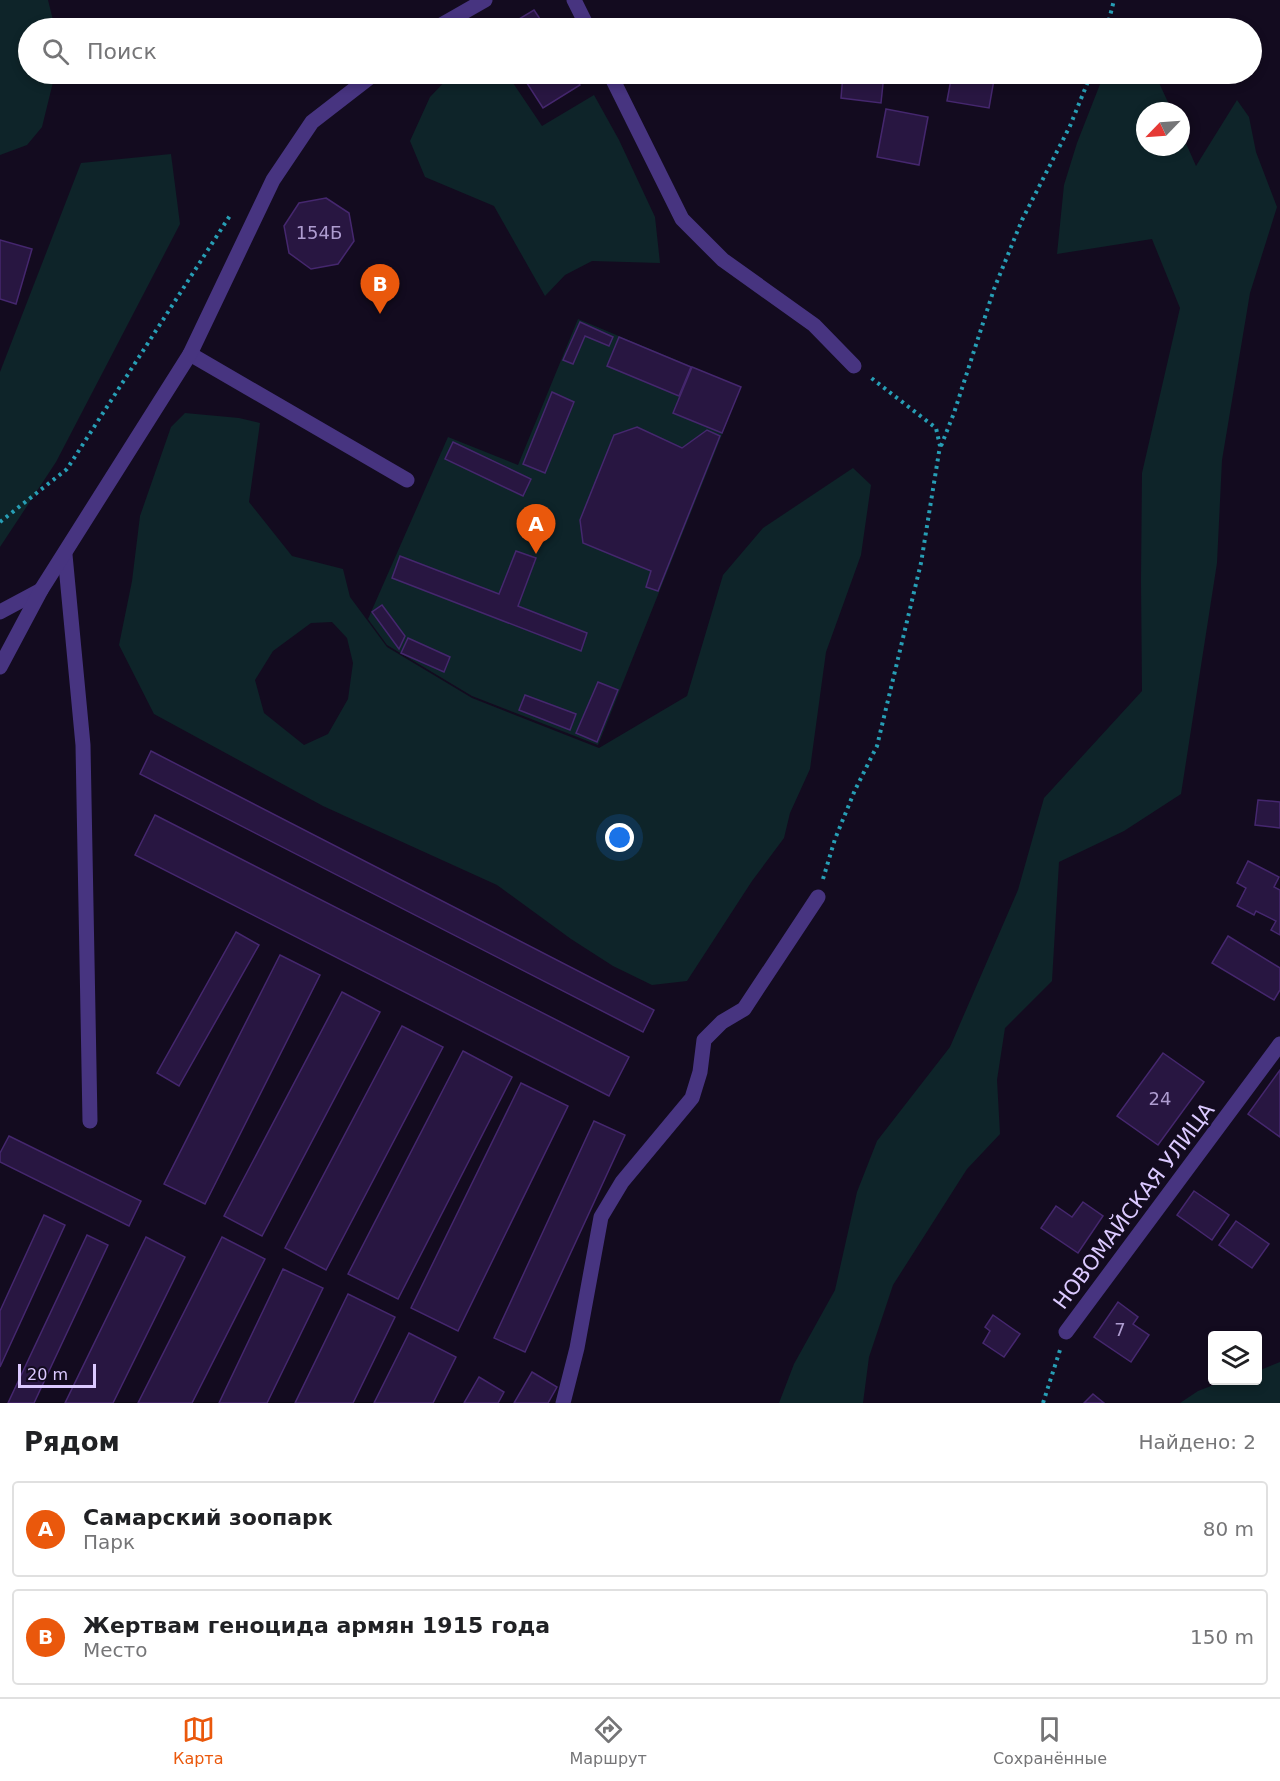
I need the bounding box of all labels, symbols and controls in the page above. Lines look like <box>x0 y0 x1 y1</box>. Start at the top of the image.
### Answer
search box <box>18 18 1262 84</box>
icon: search <box>39 35 72 68</box>
text: Поиск <box>87 39 157 64</box>
north arrow <box>1136 102 1190 156</box>
house number: 154Б <box>296 222 342 243</box>
pin: B <box>360 264 400 314</box>
pin: A <box>516 504 556 554</box>
your location <box>605 823 634 852</box>
house number: 24 <box>1149 1088 1171 1109</box>
street label: НОВОМАЙСКАЯ УЛИЦА <box>1048 1097 1220 1314</box>
house number: 7 <box>1114 1319 1126 1340</box>
map controls <box>1208 1331 1262 1385</box>
button: layers <box>1208 1331 1262 1385</box>
scale bar <box>18 1361 96 1388</box>
text: 20 m <box>27 1365 68 1384</box>
text: Рядом <box>24 1427 120 1457</box>
text: Найдено: 2 <box>1138 1430 1256 1454</box>
text: Самарский зоопарк <box>83 1505 333 1530</box>
text: A <box>38 1517 53 1541</box>
text: 80 m <box>1203 1517 1254 1541</box>
text: Парк <box>83 1530 135 1554</box>
text: Жертвам геноцида армян 1915 года <box>83 1613 550 1638</box>
text: B <box>38 1625 53 1649</box>
text: 150 m <box>1190 1625 1254 1649</box>
text: Место <box>83 1638 147 1662</box>
tab: Карта <box>173 1713 223 1768</box>
tab: Маршрут <box>570 1713 647 1768</box>
tab: Сохранённые <box>993 1713 1107 1768</box>

